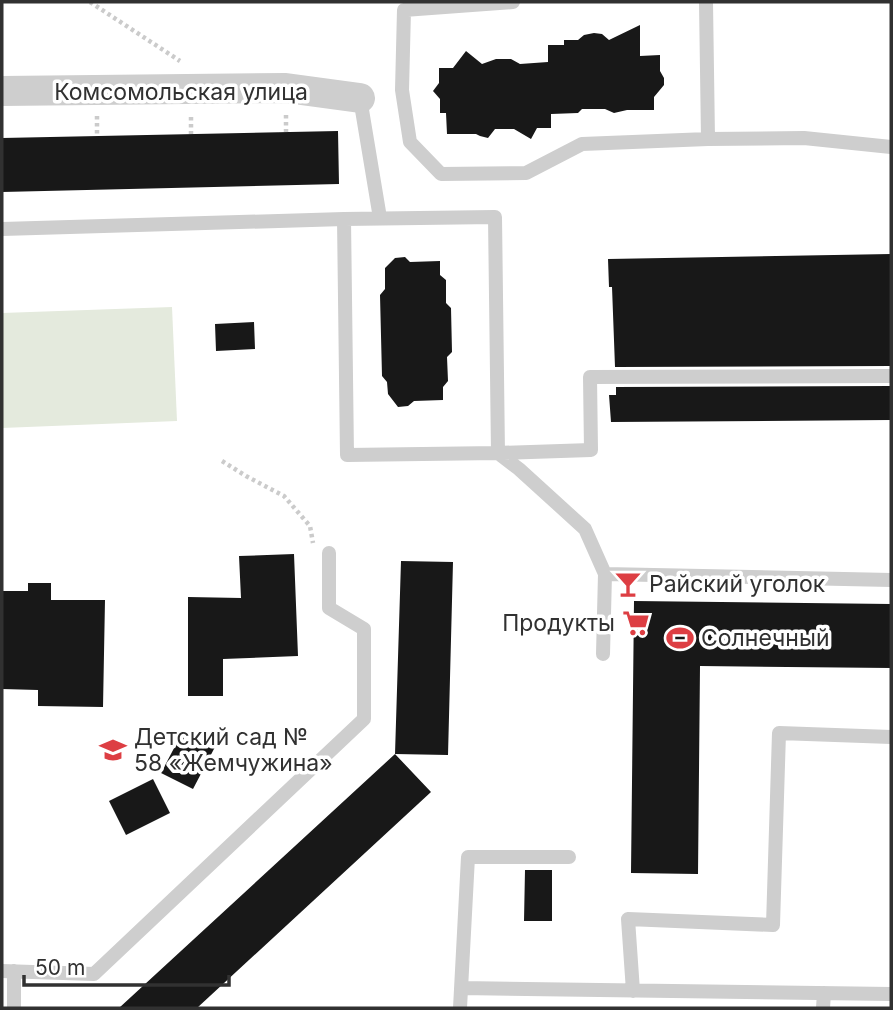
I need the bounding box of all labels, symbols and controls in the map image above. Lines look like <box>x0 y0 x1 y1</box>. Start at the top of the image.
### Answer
street label: Комсомольская улица <box>54 78 308 106</box>
bar icon: Райский уголок <box>613 569 643 599</box>
place label: Райский уголок <box>649 570 826 598</box>
supermarket icon: Продукты <box>621 608 651 638</box>
place label: Продукты <box>502 609 615 637</box>
sports icon: Солнечный <box>665 623 695 653</box>
place label: Солнечный <box>701 624 829 652</box>
place label: Детский сад № 58 «Жемчужина» <box>134 723 333 777</box>
school or university icon: Детский сад № 58 «Жемчужина» <box>98 735 128 765</box>
scale bar <box>24 944 229 988</box>
text: 50 m <box>35 955 85 980</box>

